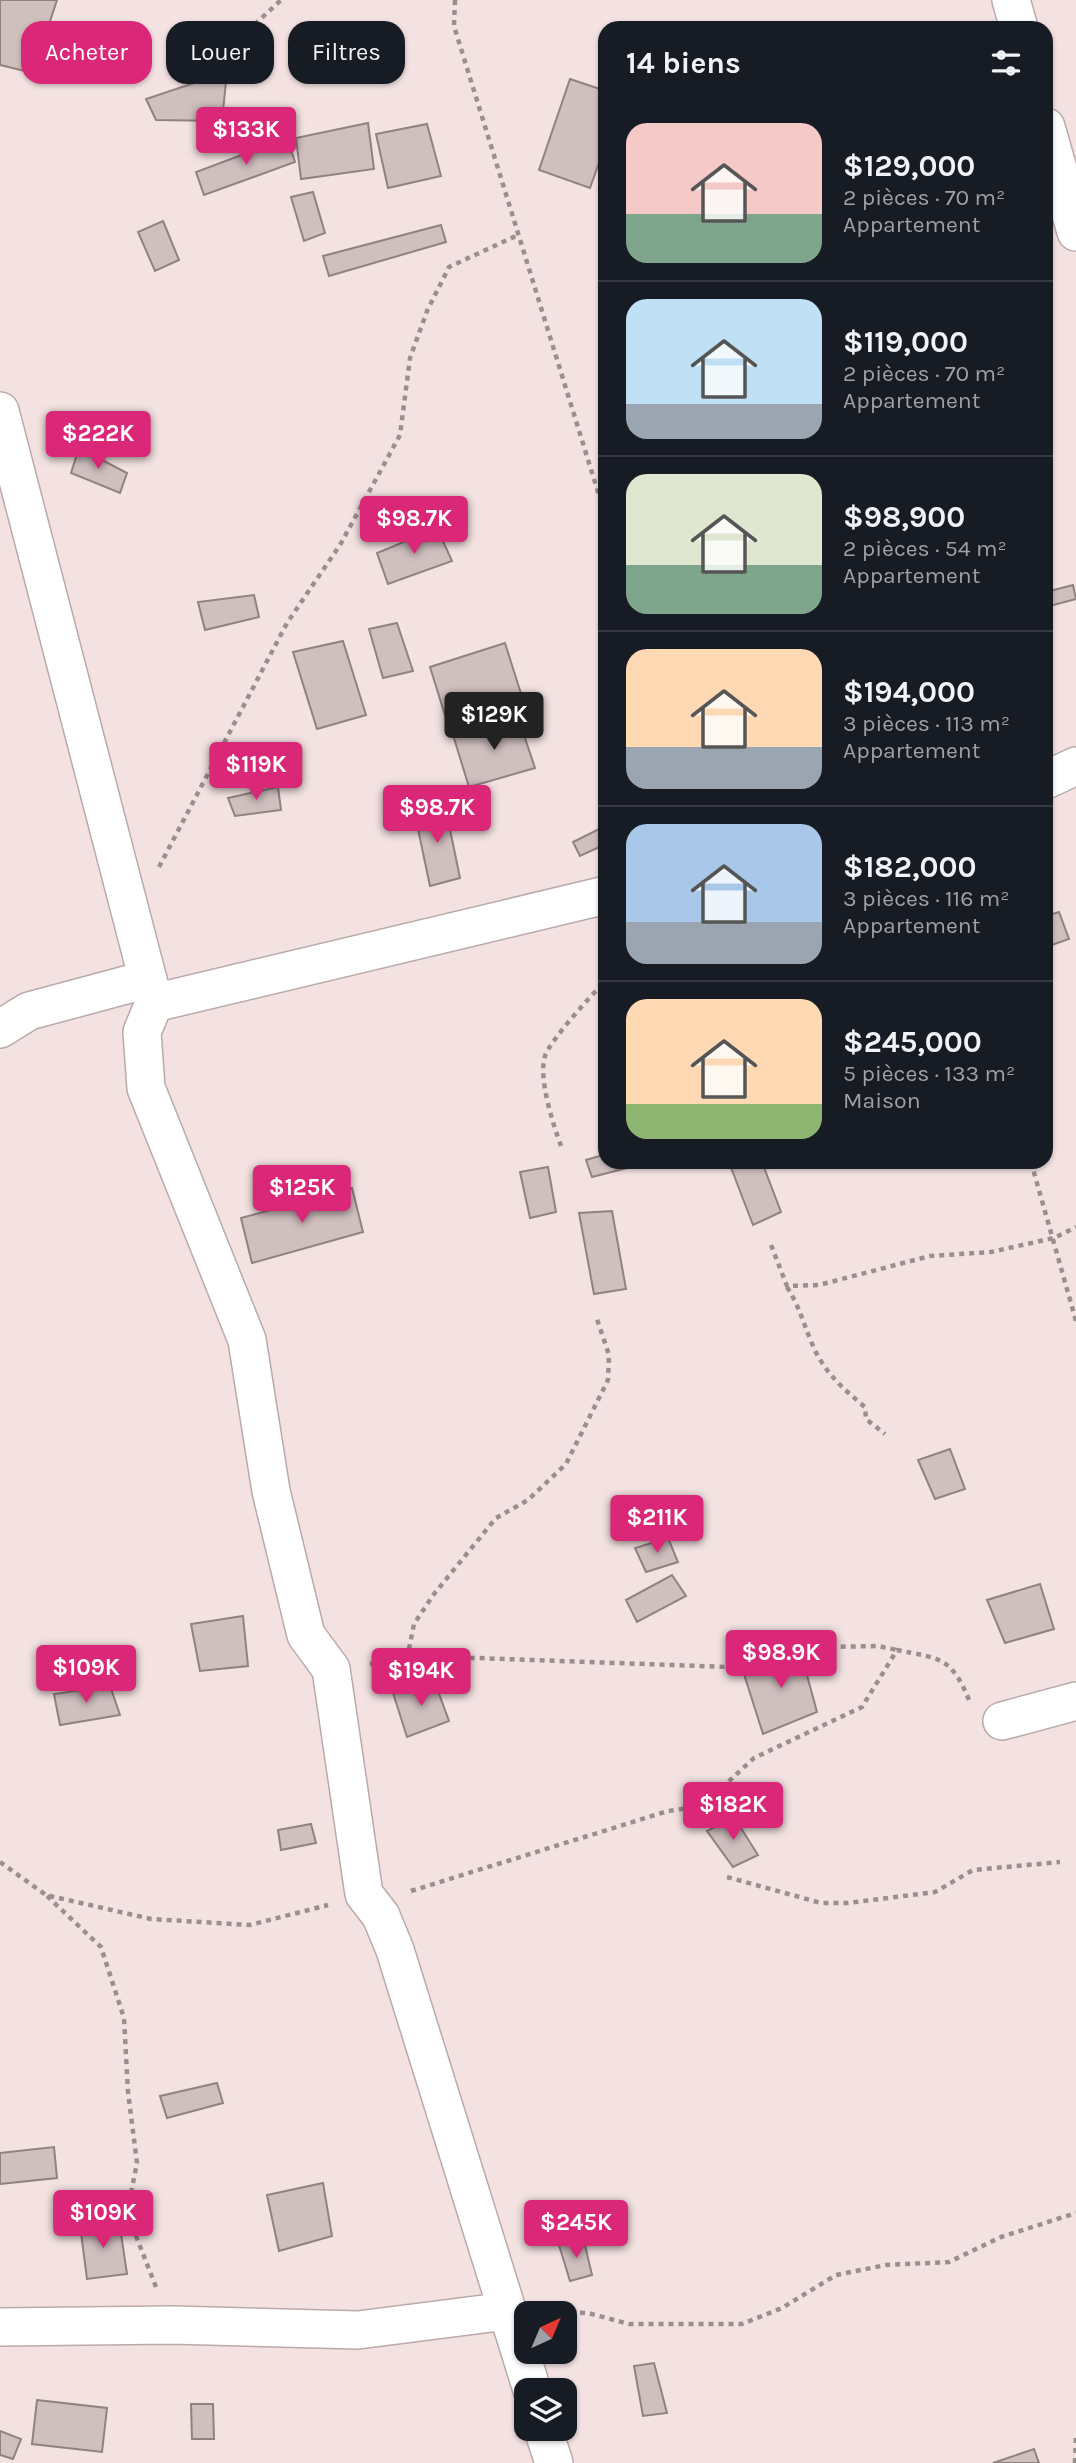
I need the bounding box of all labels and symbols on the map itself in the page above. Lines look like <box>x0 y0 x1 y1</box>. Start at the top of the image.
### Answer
pin: $133K <box>197 108 295 167</box>
pin: $222K <box>49 412 147 471</box>
pin: $98.7K <box>357 496 471 556</box>
pin: $129K <box>445 692 543 752</box>
pin: $119K <box>207 742 305 802</box>
pin: $98.7K <box>380 786 494 845</box>
pin: $125K <box>253 1166 351 1225</box>
pin: $211K <box>608 1496 706 1555</box>
pin: $98.9K <box>724 1630 838 1690</box>
pin: $109K <box>37 1646 135 1705</box>
pin: $194K <box>372 1648 470 1708</box>
pin: $182K <box>684 1783 782 1842</box>
pin: $109K <box>54 2190 152 2250</box>
pin: $245K <box>527 2200 625 2260</box>
north arrow <box>514 2301 578 2364</box>

